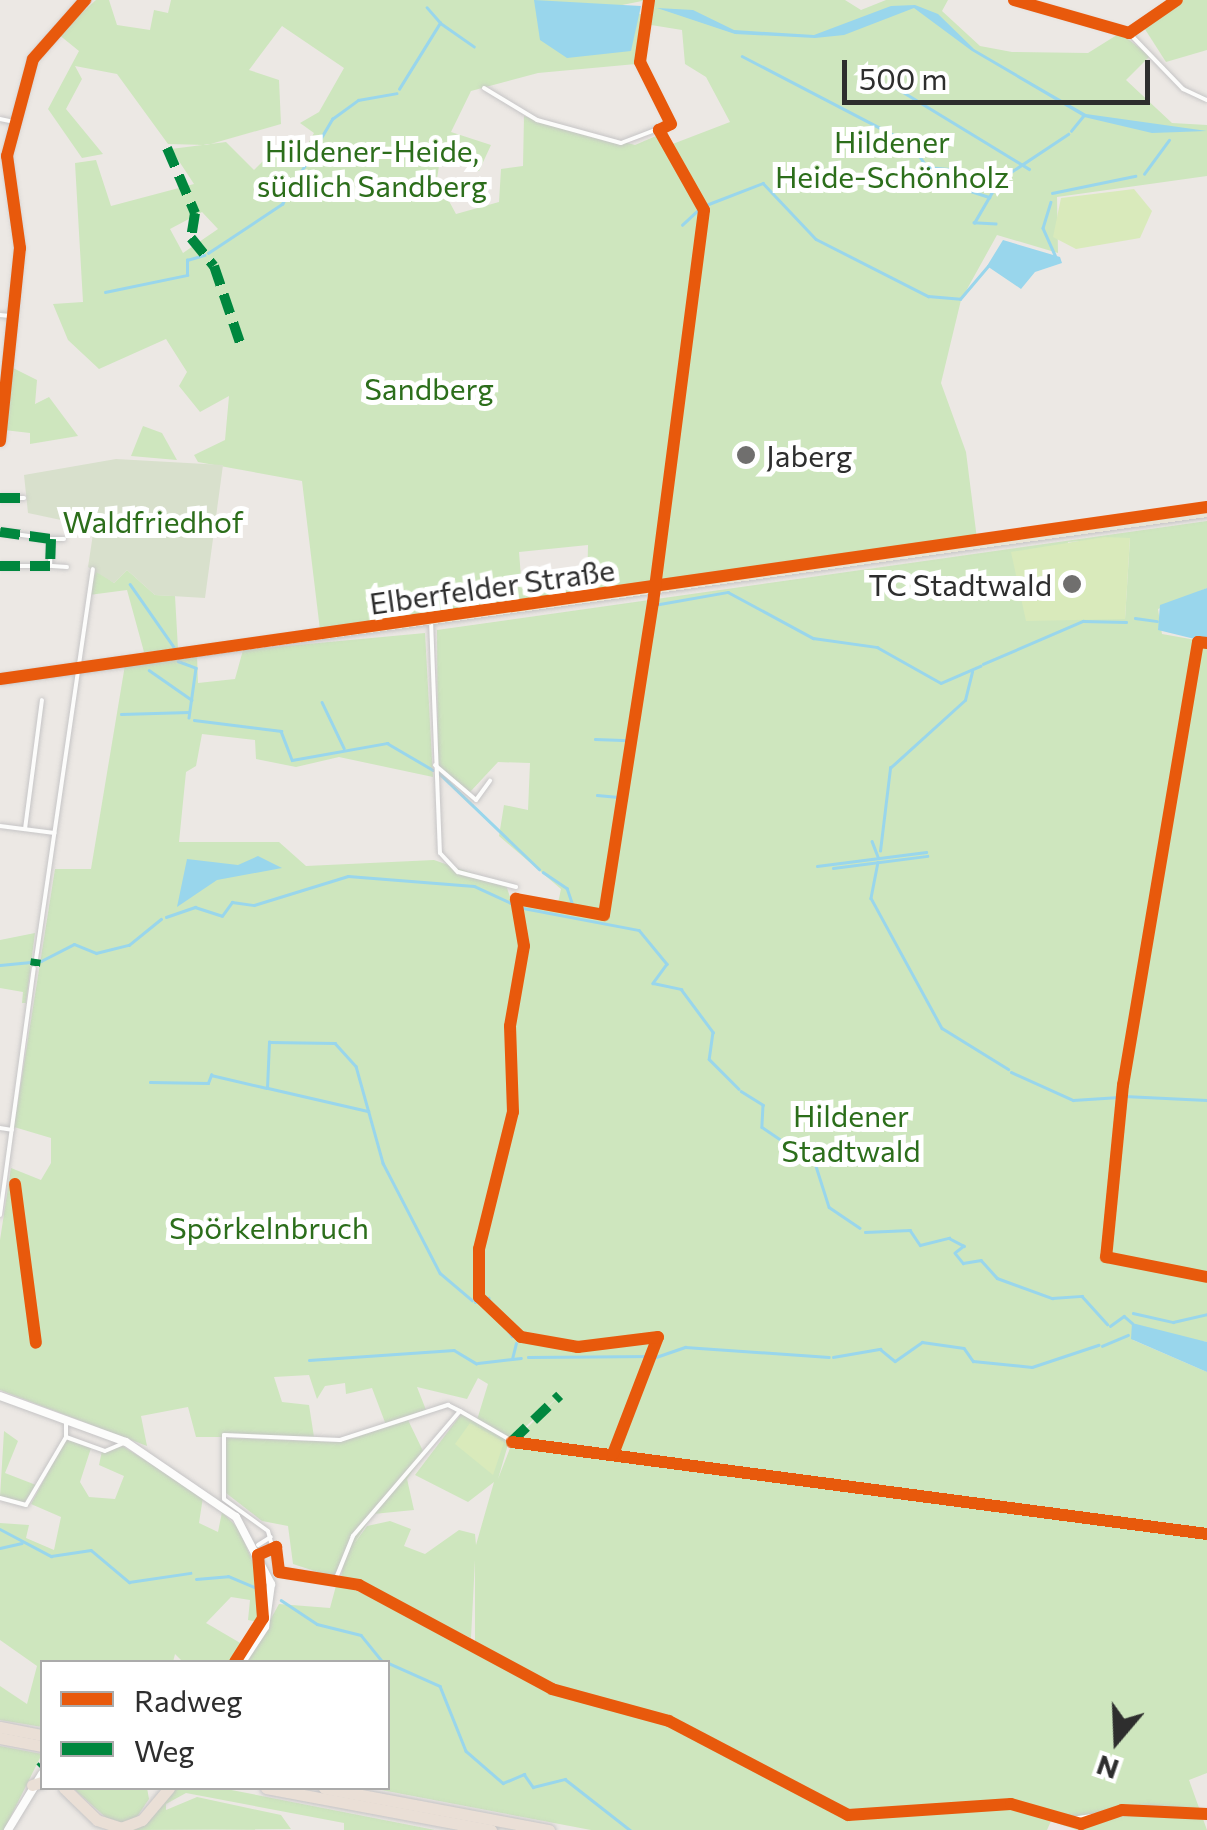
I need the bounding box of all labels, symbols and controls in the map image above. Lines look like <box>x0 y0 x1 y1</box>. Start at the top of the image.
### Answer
scale bar <box>847 40 1154 102</box>
text: 500 m <box>859 59 947 96</box>
park label: Hildener Heide-Schönholz <box>775 123 1009 194</box>
park label: Hildener-Heide, südlich Sandberg <box>257 132 487 202</box>
park label: Sandberg <box>364 370 494 406</box>
place label: Jaberg <box>766 437 852 473</box>
marker: Jaberg <box>735 444 757 466</box>
park label: Waldfriedhof <box>62 503 244 539</box>
street label: Elberfelder Straße <box>367 551 617 621</box>
place label: TC Stadtwald <box>868 566 1052 602</box>
marker: TC Stadtwald <box>1061 573 1083 595</box>
park label: Hildener Stadtwald <box>781 1097 921 1168</box>
park label: Spörkelnbruch <box>169 1209 369 1245</box>
legend <box>40 1660 390 1790</box>
text: Radweg <box>134 1681 243 1718</box>
north arrow <box>1067 1690 1167 1790</box>
text: Weg <box>134 1731 195 1768</box>
text: N <box>1092 1749 1123 1788</box>

